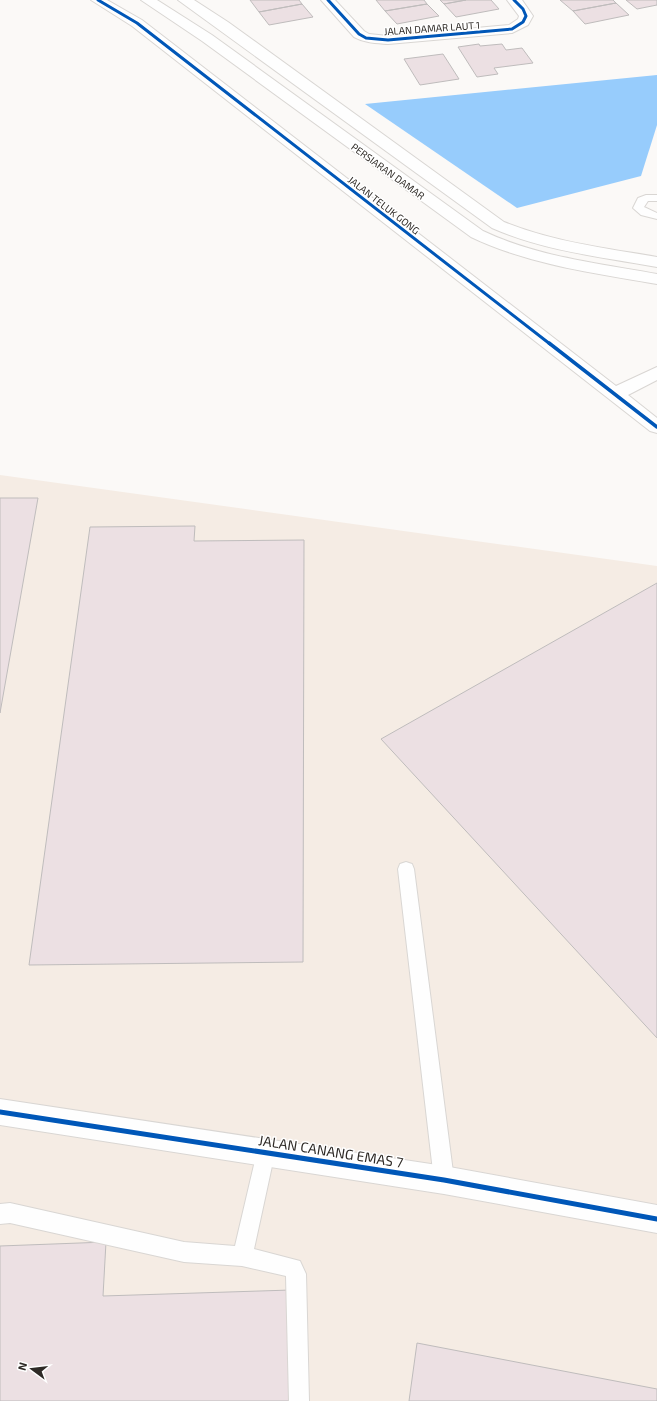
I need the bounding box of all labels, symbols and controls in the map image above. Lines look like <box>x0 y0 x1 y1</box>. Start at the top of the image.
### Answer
street label: JALAN DAMAR LAUT 1 <box>384 19 480 37</box>
street label: PERSIARAN DAMAR <box>349 140 427 202</box>
street label: JALAN TELUK GONG <box>346 173 422 237</box>
street label: JALAN CANANG EMAS 7 <box>257 1131 405 1171</box>
north arrow <box>12 1349 52 1389</box>
text: N <box>15 1361 29 1372</box>

